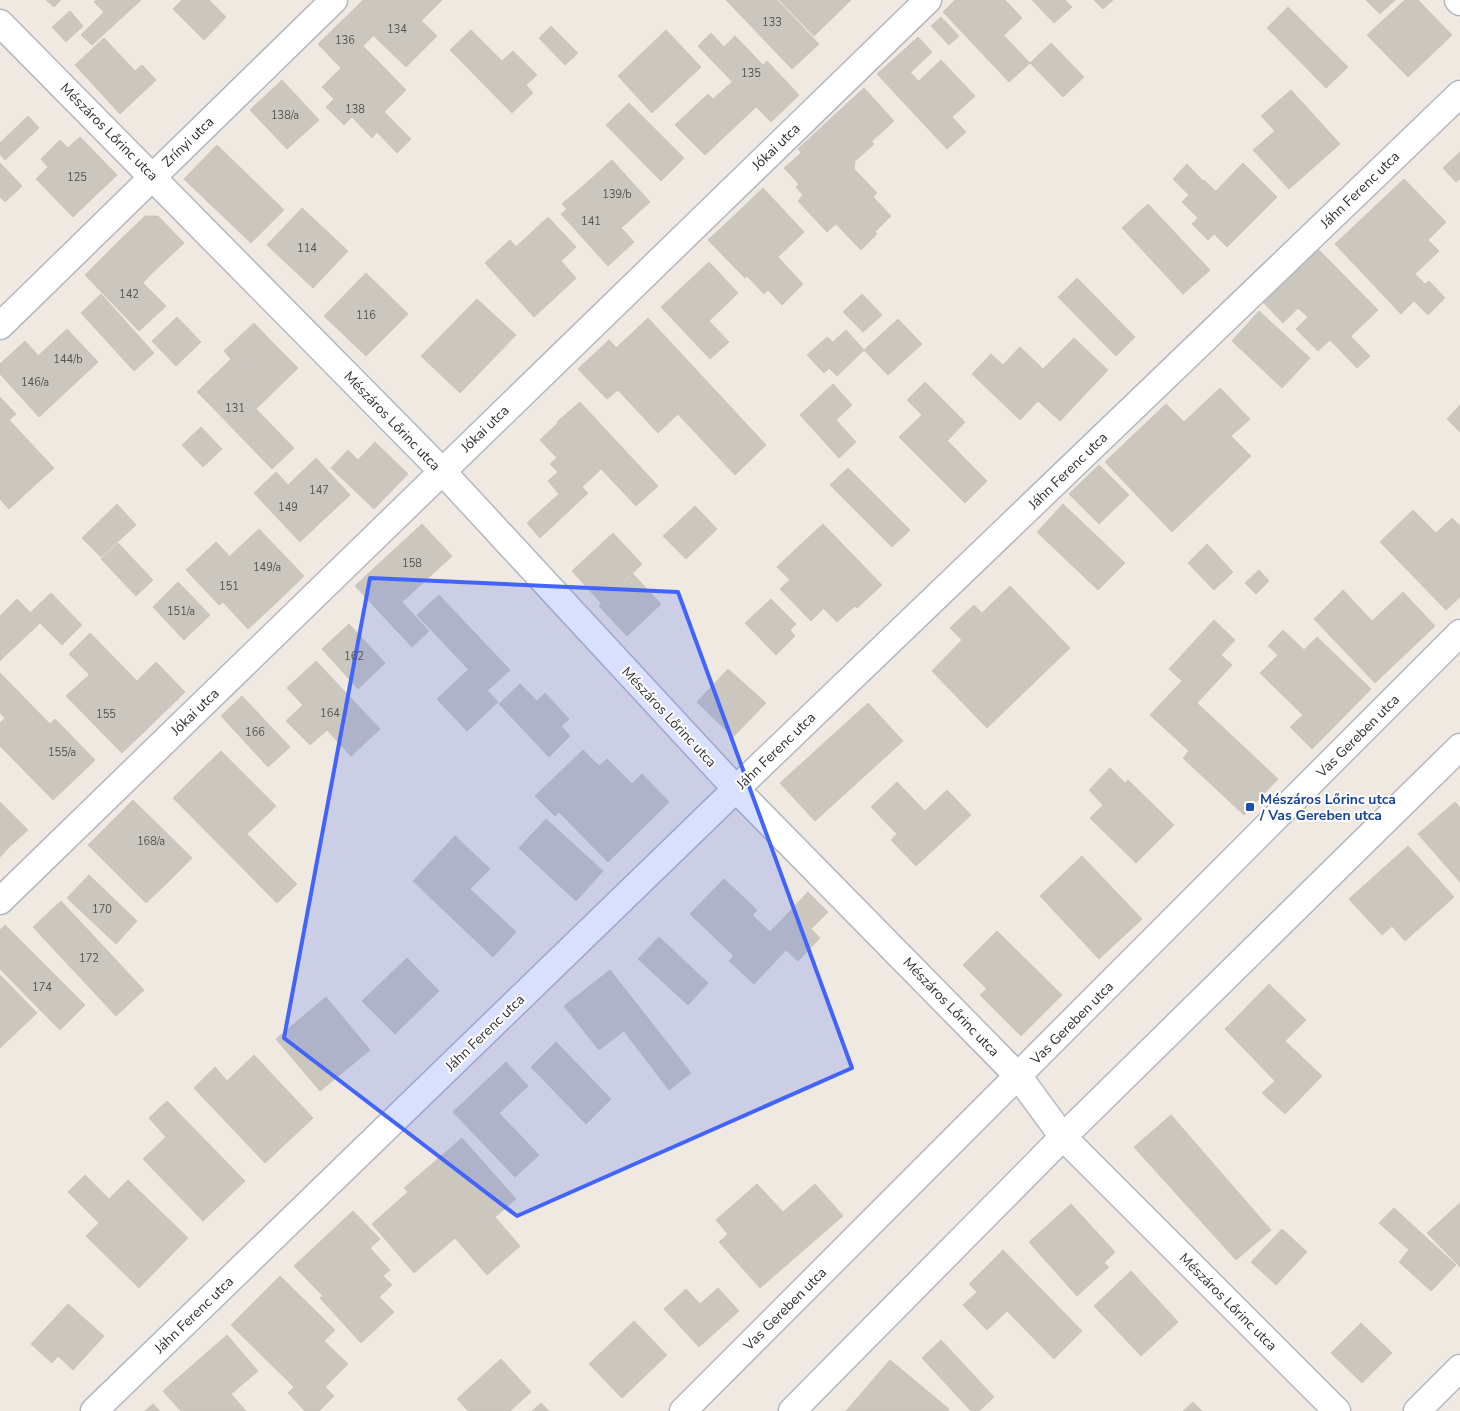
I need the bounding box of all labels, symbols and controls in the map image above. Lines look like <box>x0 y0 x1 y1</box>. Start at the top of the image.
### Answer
house number: 133 <box>762 15 782 30</box>
house number: 134 <box>387 22 407 37</box>
house number: 136 <box>335 33 355 48</box>
house number: 135 <box>741 66 761 81</box>
street label: Mészáros Lőrinc utca <box>56 79 162 185</box>
house number: 138 <box>345 102 365 117</box>
house number: 138/a <box>271 108 299 123</box>
street label: Zrínyi utca <box>158 113 218 171</box>
street label: Jókai utca <box>747 119 804 175</box>
street label: Jáhn Ferenc utca <box>1316 147 1404 233</box>
house number: 125 <box>67 170 87 185</box>
house number: 139/b <box>602 187 632 202</box>
house number: 141 <box>581 214 601 229</box>
house number: 114 <box>297 241 317 256</box>
house number: 142 <box>119 287 139 302</box>
house number: 116 <box>356 308 376 323</box>
house number: 144/b <box>53 352 83 367</box>
street label: Mészáros Lőrinc utca <box>340 367 444 475</box>
house number: 146/a <box>21 375 49 390</box>
house number: 131 <box>225 401 245 416</box>
street label: Jókai utca <box>456 401 513 457</box>
street label: Jáhn Ferenc utca <box>1024 428 1112 514</box>
house number: 147 <box>309 483 329 498</box>
house number: 149 <box>278 500 298 515</box>
house number: 158 <box>402 556 422 571</box>
house number: 149/a <box>253 560 281 575</box>
house number: 151 <box>219 579 239 594</box>
house number: 151/a <box>167 604 195 619</box>
house number: 162 <box>344 649 364 664</box>
street label: Mészáros Lőrinc utca <box>617 663 721 771</box>
street label: Jókai utca <box>166 684 223 740</box>
street label: Vas Gereben utca <box>1312 690 1404 782</box>
house number: 164 <box>320 706 340 721</box>
house number: 155 <box>96 707 116 722</box>
street label: Jáhn Ferenc utca <box>732 708 820 794</box>
house number: 166 <box>245 725 265 740</box>
house number: 155/a <box>48 745 76 760</box>
place label: Mészáros Lőrinc utca / Vas Gereben utca <box>1259 790 1396 825</box>
marker: Mészáros Lőrinc utca / Vas Gereben utca <box>1244 801 1256 813</box>
house number: 168/a <box>137 834 165 849</box>
house number: 170 <box>92 902 112 917</box>
house number: 172 <box>79 951 99 966</box>
street label: Mészáros Lőrinc utca <box>899 953 1003 1061</box>
street label: Vas Gereben utca <box>1026 977 1118 1069</box>
house number: 174 <box>32 980 52 995</box>
street label: Jáhn Ferenc utca <box>441 990 529 1076</box>
street label: Mészáros Lőrinc utca <box>1175 1249 1281 1355</box>
street label: Vas Gereben utca <box>739 1263 831 1355</box>
street label: Jáhn Ferenc utca <box>150 1272 238 1358</box>

